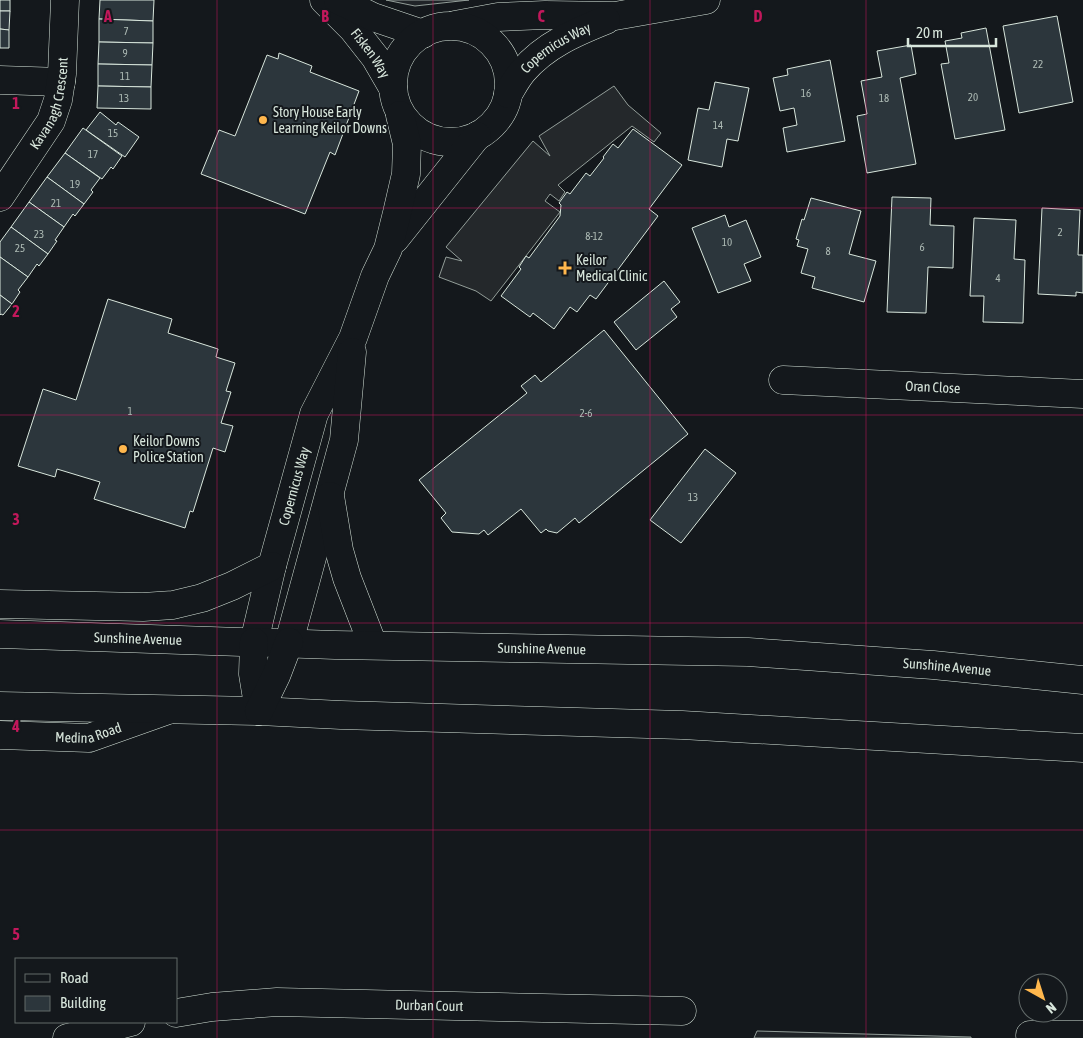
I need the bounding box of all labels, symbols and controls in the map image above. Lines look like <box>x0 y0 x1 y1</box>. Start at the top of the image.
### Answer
text: A <box>103 7 112 25</box>
text: B <box>321 7 329 25</box>
text: C <box>537 7 545 25</box>
text: D <box>754 7 763 25</box>
scale bar <box>908 15 996 47</box>
street label: Copernicus Way <box>517 19 593 76</box>
text: 20 m <box>916 24 943 41</box>
house number: 7 <box>123 25 129 37</box>
street label: Fisken Way <box>348 25 393 81</box>
house number: 9 <box>122 47 128 59</box>
street label: Kavanagh Crescent <box>26 57 71 152</box>
house number: 22 <box>1033 58 1043 70</box>
house number: 11 <box>120 70 130 82</box>
house number: 16 <box>801 87 811 99</box>
house number: 20 <box>968 91 978 103</box>
house number: 13 <box>119 92 129 104</box>
house number: 18 <box>879 92 889 104</box>
text: 1 <box>12 94 20 112</box>
place label: Story House Early Learning Keilor Downs <box>273 104 387 136</box>
marker: Story House Early Learning Keilor Downs <box>257 114 269 126</box>
house number: 14 <box>713 119 723 131</box>
house number: 15 <box>108 127 118 139</box>
house number: 17 <box>88 148 98 160</box>
house number: 19 <box>70 178 80 190</box>
house number: 21 <box>51 197 61 209</box>
house number: 2 <box>1057 226 1063 238</box>
house number: 23 <box>34 228 44 240</box>
house number: 8-12 <box>585 230 603 242</box>
house number: 10 <box>722 236 732 248</box>
house number: 6 <box>919 241 925 253</box>
house number: 25 <box>15 242 25 254</box>
house number: 8 <box>825 245 831 257</box>
place label: Keilor Medical Clinic <box>576 252 648 284</box>
marker: Keilor Medical Clinic <box>558 261 572 275</box>
house number: 4 <box>995 272 1001 284</box>
text: 2 <box>12 302 20 320</box>
street label: Oran Close <box>905 378 961 396</box>
house number: 1 <box>127 405 133 417</box>
house number: 2-6 <box>579 407 593 419</box>
place label: Keilor Downs Police Station <box>133 433 204 465</box>
marker: Keilor Downs Police Station <box>117 443 129 455</box>
street label: Copernicus Way <box>276 445 313 527</box>
house number: 13 <box>688 491 698 503</box>
text: 3 <box>12 510 20 528</box>
street label: Sunshine Avenue <box>94 629 182 648</box>
street label: Sunshine Avenue <box>498 640 586 657</box>
street label: Sunshine Avenue <box>903 655 992 679</box>
text: 4 <box>11 717 20 735</box>
street label: Medina Road <box>55 719 123 746</box>
text: 5 <box>12 925 20 943</box>
legend <box>15 958 178 1023</box>
text: Road <box>60 969 89 986</box>
north arrow <box>1018 973 1068 1023</box>
text: Building <box>60 994 106 1011</box>
street label: Durban Court <box>395 997 464 1014</box>
text: N <box>1043 999 1059 1017</box>

